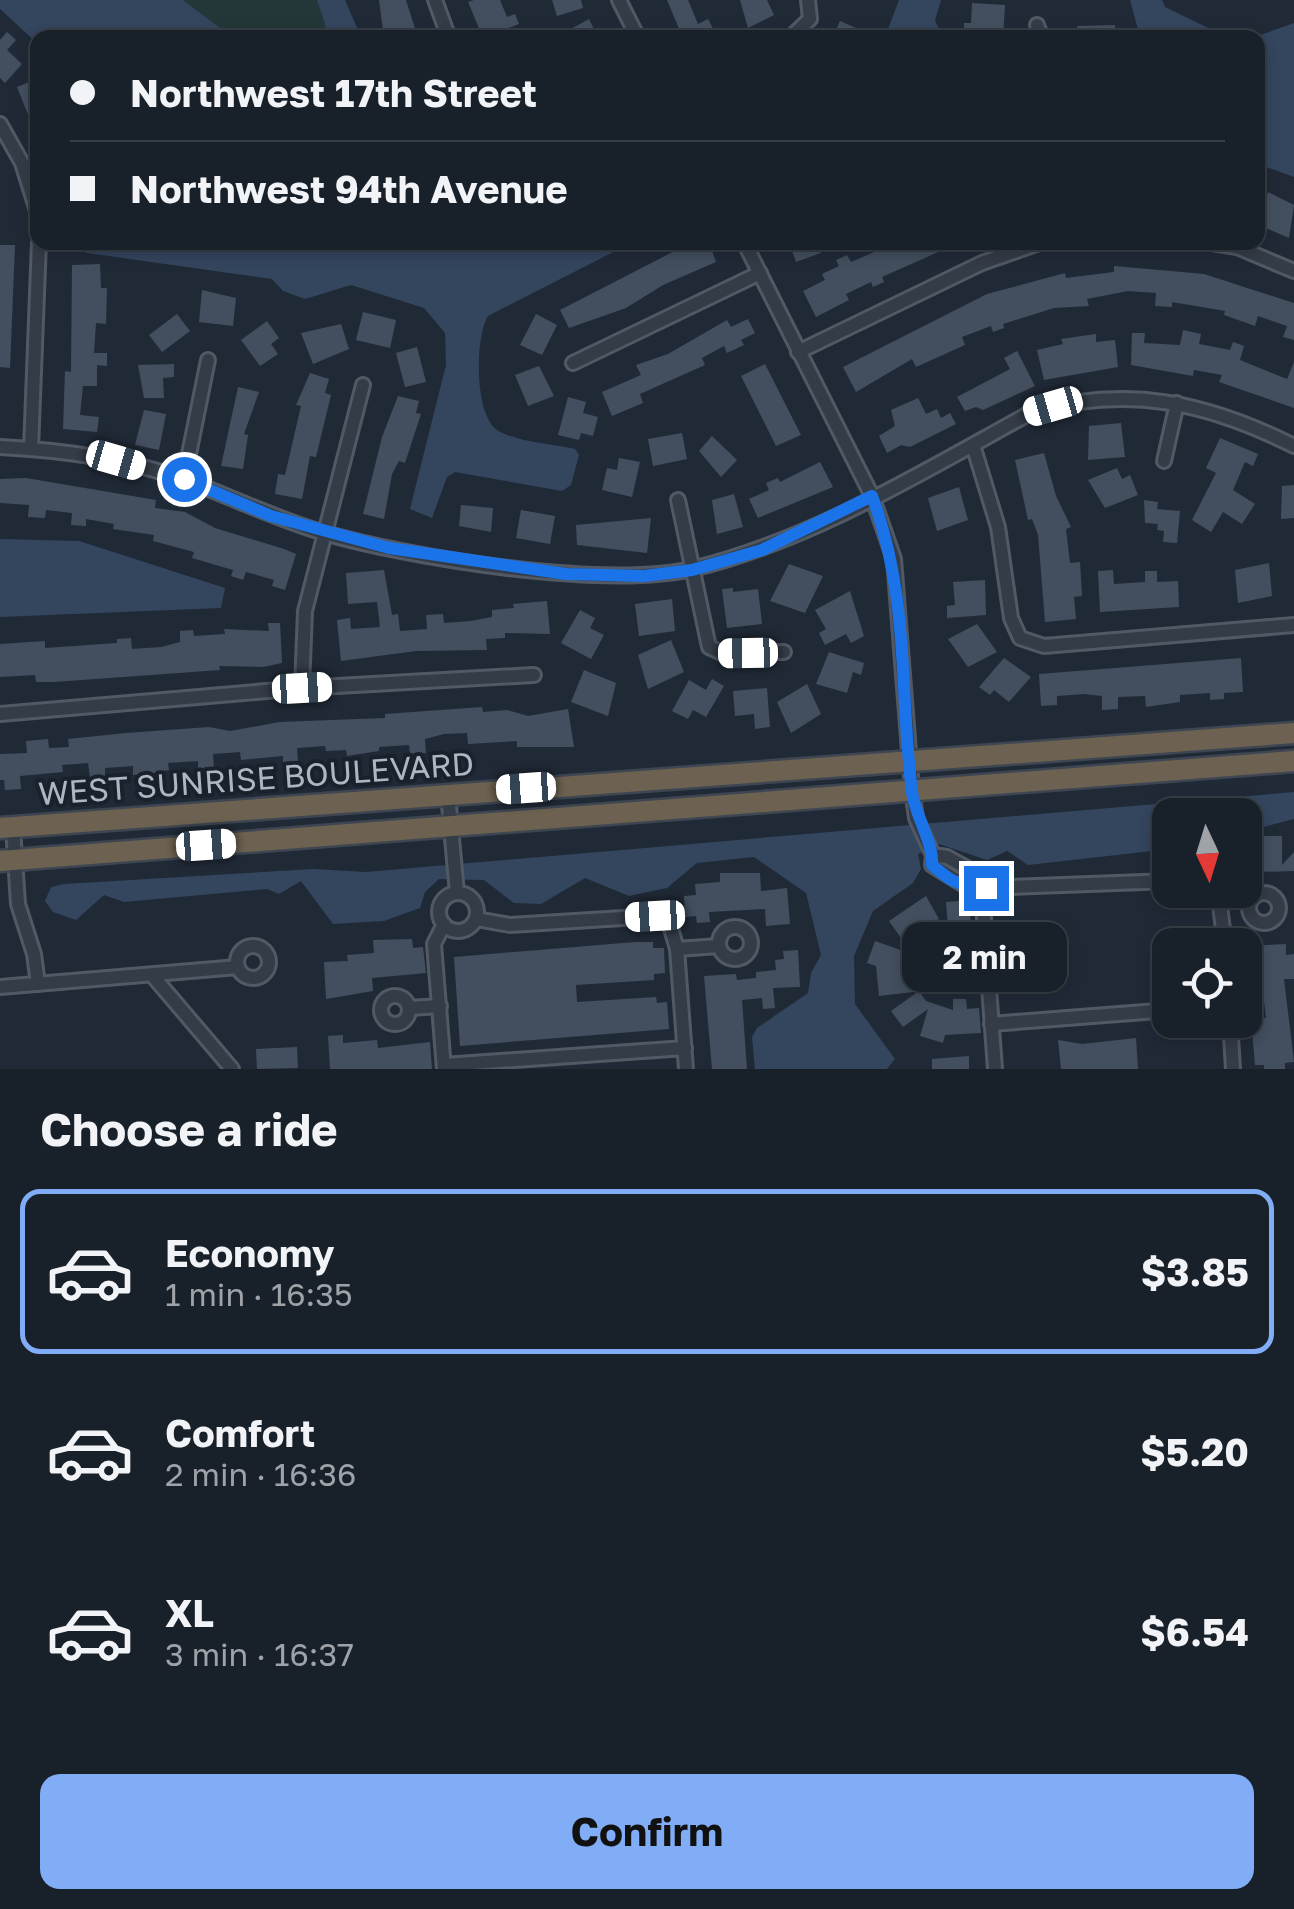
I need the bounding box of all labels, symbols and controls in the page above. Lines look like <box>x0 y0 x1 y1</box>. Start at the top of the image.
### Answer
text: Northwest 17th Street <box>130 70 537 115</box>
text: Northwest 94th Avenue <box>130 166 568 211</box>
car <box>1020 383 1086 429</box>
car <box>83 437 149 483</box>
route start <box>162 457 207 502</box>
car <box>718 637 778 669</box>
car <box>271 671 333 705</box>
street label: WEST SUNRISE BOULEVARD <box>37 744 475 812</box>
car <box>495 771 557 805</box>
north arrow <box>1152 798 1262 908</box>
map controls <box>1152 798 1262 1038</box>
car <box>175 828 237 862</box>
route end <box>964 866 1009 911</box>
car <box>624 899 686 933</box>
callout: 2 min <box>904 923 1068 993</box>
button: locate <box>1152 928 1262 1038</box>
text: 2 min <box>943 938 1026 976</box>
text: Choose a ride <box>40 1102 338 1156</box>
icon: car <box>45 1227 135 1317</box>
text: Economy <box>165 1230 334 1275</box>
text: $3.85 <box>1141 1249 1249 1294</box>
text: 1 min · 16:35 <box>165 1275 352 1313</box>
icon: car <box>45 1407 135 1497</box>
text: Comfort <box>165 1410 315 1455</box>
text: $5.20 <box>1140 1429 1249 1474</box>
text: 2 min · 16:36 <box>165 1455 356 1493</box>
icon: car <box>45 1587 135 1677</box>
text: XL <box>165 1590 214 1635</box>
text: $6.54 <box>1140 1609 1249 1654</box>
text: 3 min · 16:37 <box>165 1635 354 1673</box>
button: Confirm <box>40 1774 1254 1889</box>

